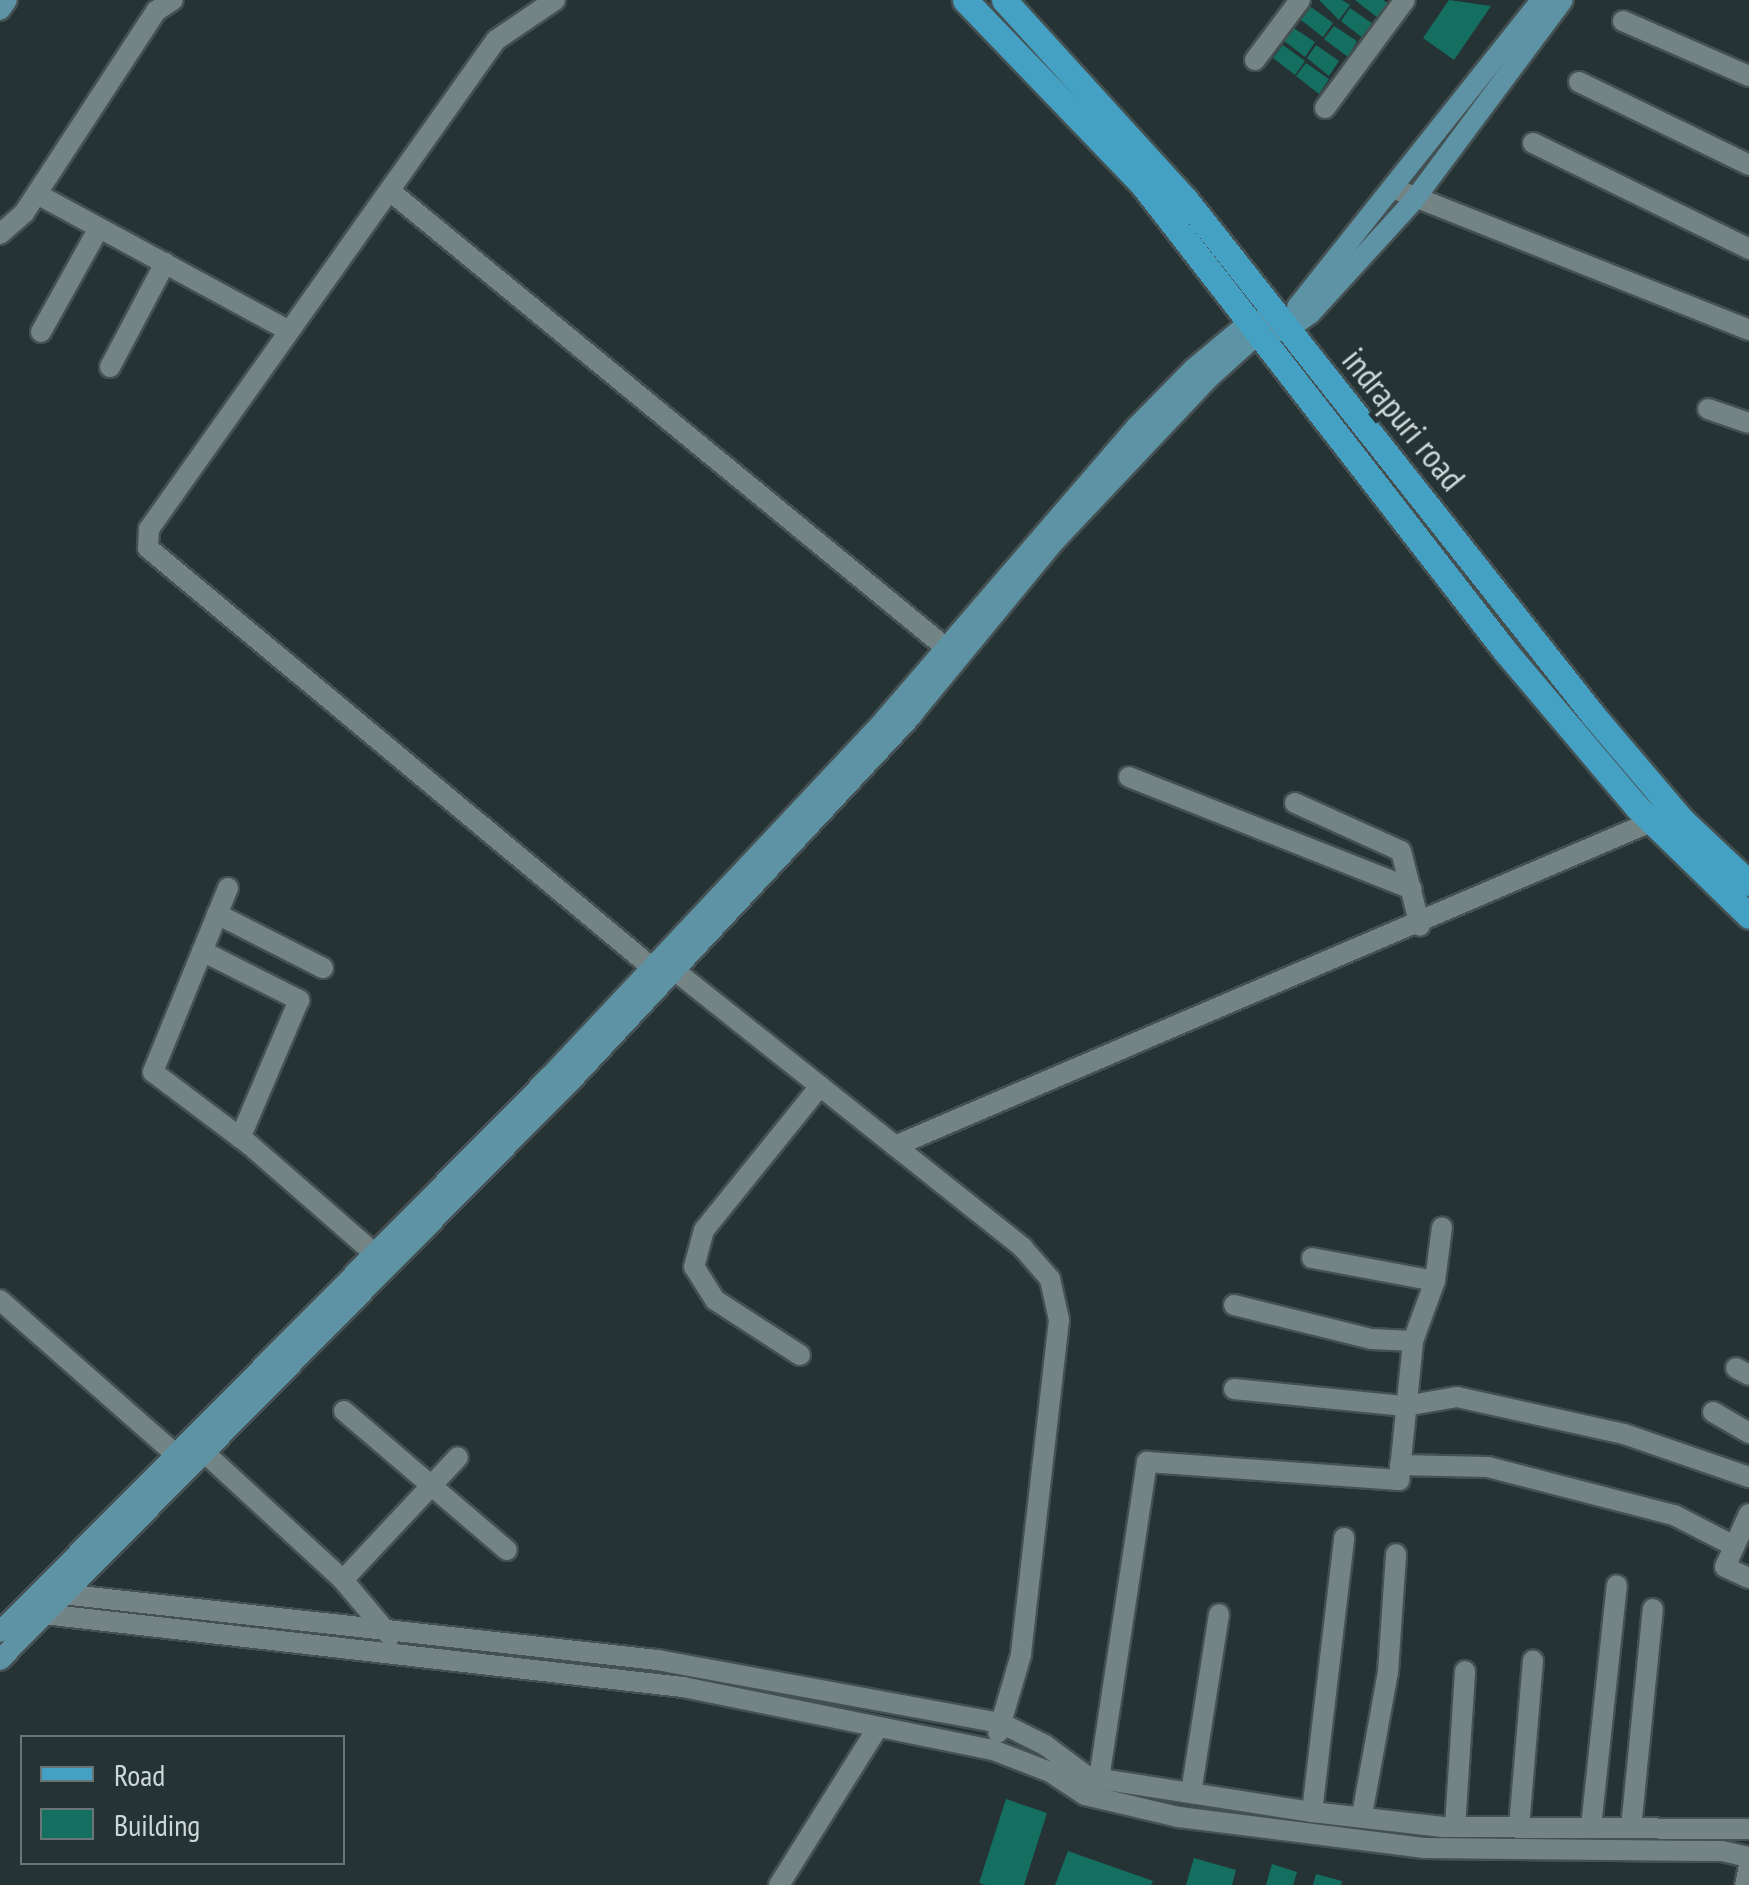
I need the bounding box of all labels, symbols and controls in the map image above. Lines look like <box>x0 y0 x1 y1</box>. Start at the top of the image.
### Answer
street label: indrapuri road <box>1334 339 1474 499</box>
legend <box>20 1735 345 1865</box>
text: Road <box>114 1755 165 1794</box>
text: Building <box>114 1805 200 1844</box>

